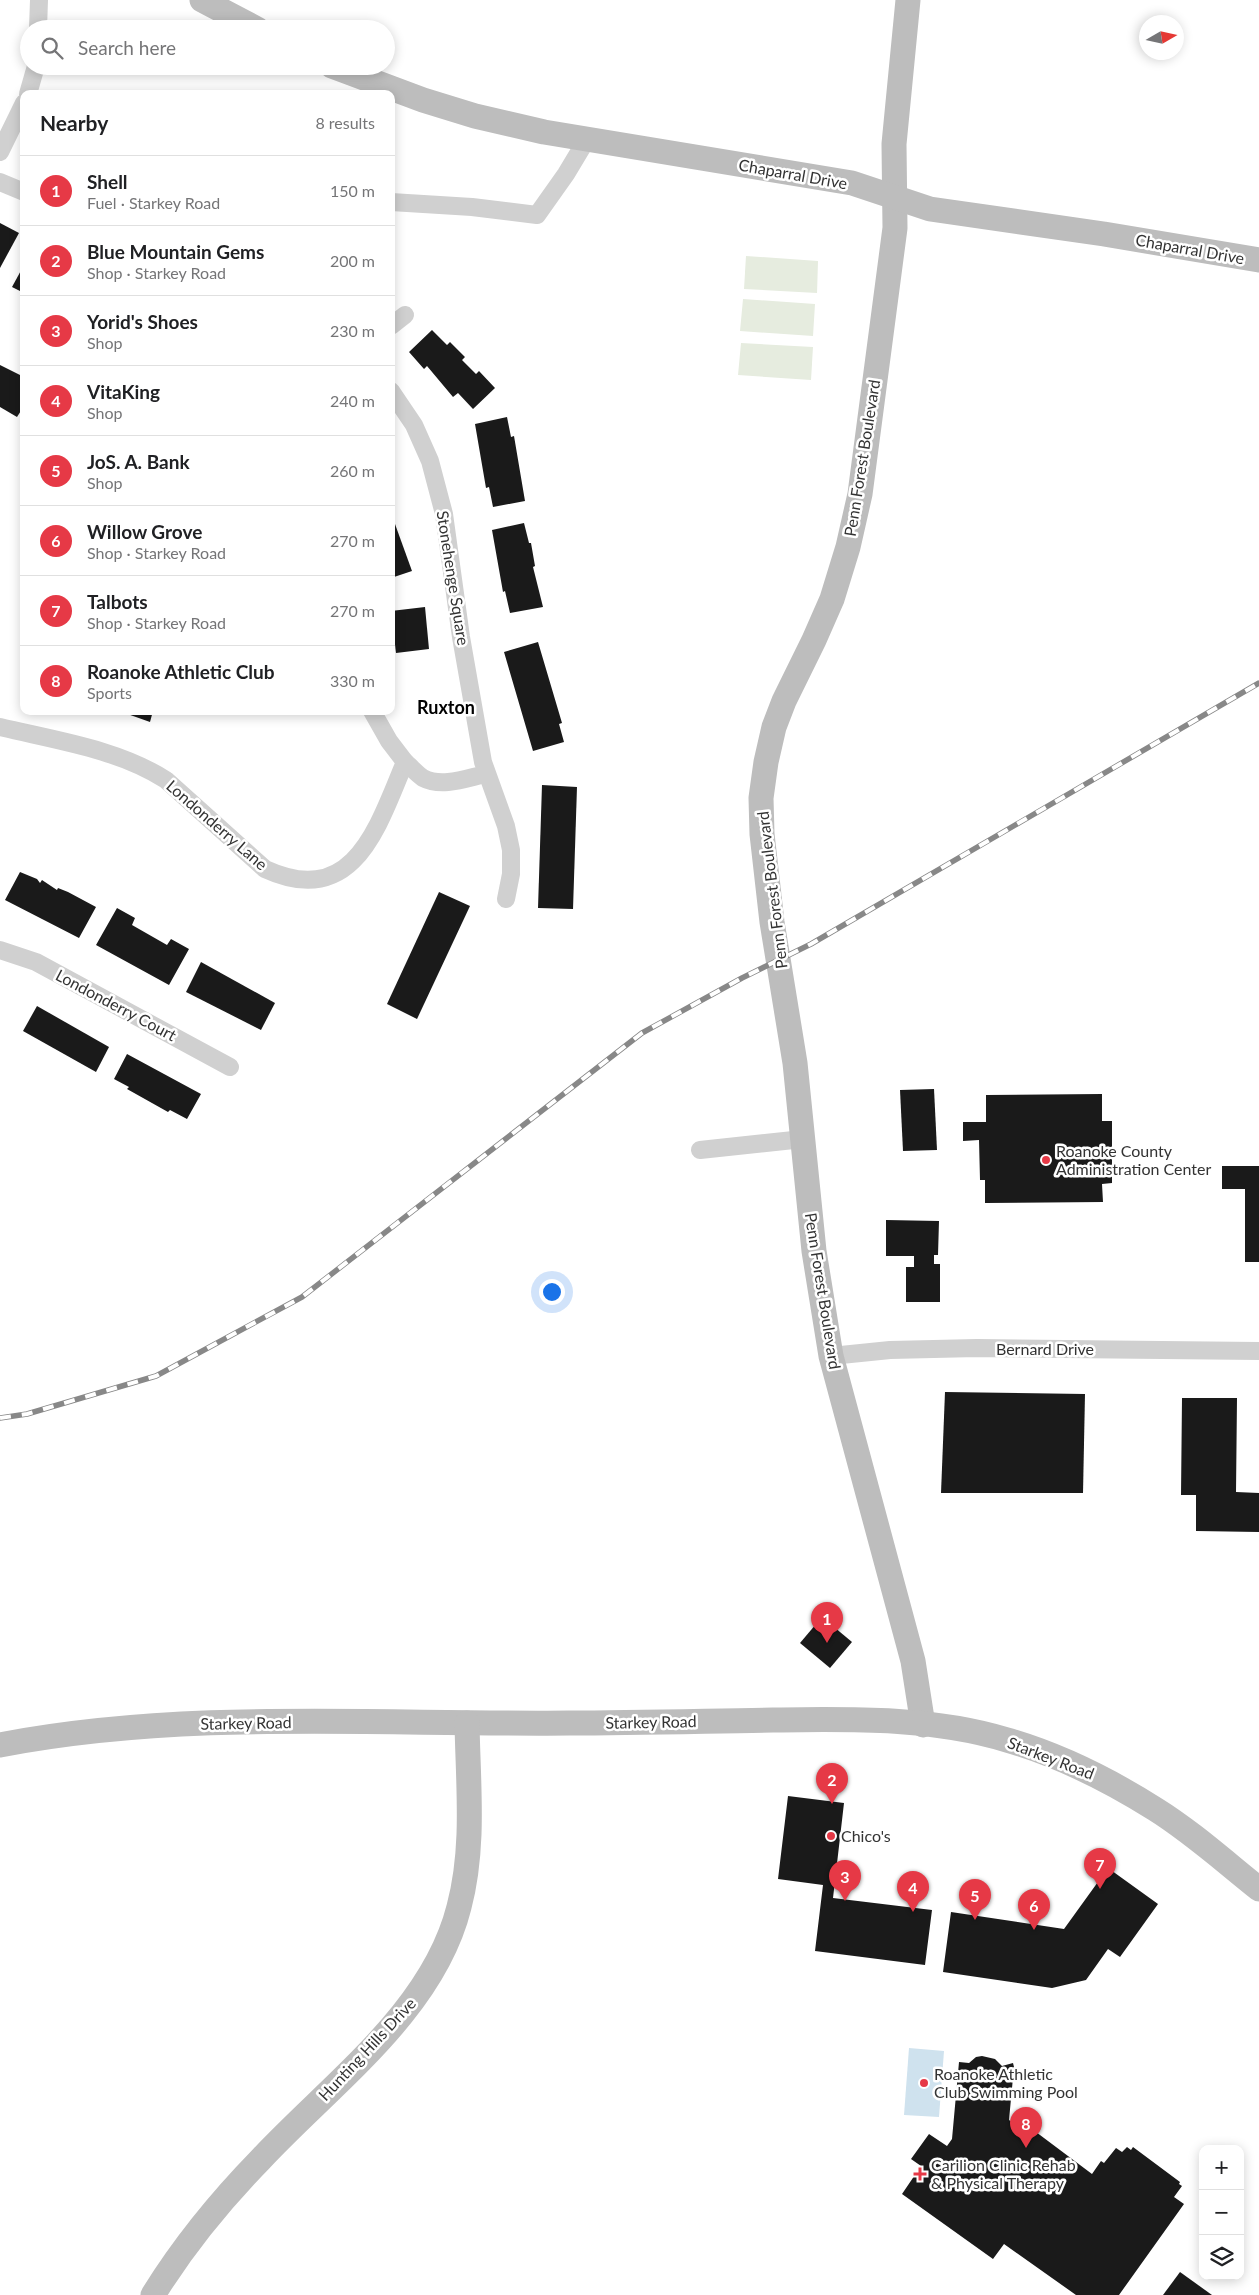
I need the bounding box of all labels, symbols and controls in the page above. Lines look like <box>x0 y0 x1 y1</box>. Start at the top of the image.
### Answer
north arrow <box>1139 15 1184 60</box>
search box <box>20 20 395 75</box>
icon: search <box>38 34 66 62</box>
text: Search here <box>78 36 176 59</box>
text: Nearby <box>40 110 108 135</box>
text: 8 results <box>315 113 375 132</box>
street label: Chaparral Drive <box>737 155 849 192</box>
text: Shell <box>87 170 128 193</box>
text: 1 <box>51 181 61 200</box>
text: 150 m <box>330 181 375 200</box>
text: Fuel · Starkey Road <box>87 193 220 212</box>
street label: Chaparral Drive <box>1134 230 1246 267</box>
text: Blue Mountain Gems <box>87 240 264 263</box>
text: 2 <box>51 251 61 270</box>
text: 200 m <box>330 251 375 270</box>
text: Shop · Starkey Road <box>87 263 226 282</box>
text: Yorid's Shoes <box>87 310 198 333</box>
text: 3 <box>51 321 61 340</box>
text: 230 m <box>330 321 375 340</box>
text: Shop <box>87 333 123 352</box>
street label: Penn Forest Boulevard <box>840 378 883 538</box>
text: VitaKing <box>87 380 160 403</box>
text: 4 <box>51 391 61 410</box>
text: 240 m <box>330 391 375 410</box>
text: Shop <box>87 403 123 422</box>
text: JoS. A. Bank <box>87 450 190 473</box>
text: 5 <box>51 461 61 480</box>
text: 260 m <box>330 461 375 480</box>
text: Shop <box>87 473 123 492</box>
street label: Stonehenge Square <box>433 509 474 647</box>
text: Willow Grove <box>87 520 202 543</box>
text: 6 <box>51 531 61 550</box>
text: 270 m <box>330 531 375 550</box>
text: Shop · Starkey Road <box>87 543 226 562</box>
text: Talbots <box>87 590 148 613</box>
text: 7 <box>51 601 61 620</box>
text: 270 m <box>330 601 375 620</box>
text: Shop · Starkey Road <box>87 613 226 632</box>
text: Roanoke Athletic Club <box>87 660 275 683</box>
text: 8 <box>51 671 61 690</box>
text: 330 m <box>330 671 375 690</box>
text: Sports <box>87 683 132 702</box>
district label: Ruxton <box>417 696 475 718</box>
street label: Londonderry Lane <box>163 776 272 874</box>
street label: Penn Forest Boulevard <box>752 810 791 970</box>
street label: Londonderry Court <box>53 965 180 1044</box>
place label: Roanoke County Administration Center <box>1056 1141 1211 1178</box>
marker: Roanoke County Administration Center <box>1040 1154 1052 1166</box>
street label: Penn Forest Boulevard <box>802 1211 845 1371</box>
your location <box>539 1279 565 1305</box>
street label: Bernard Drive <box>996 1339 1094 1358</box>
pin: 1 <box>811 1602 843 1643</box>
street label: Starkey Road <box>605 1711 697 1732</box>
street label: Starkey Road <box>200 1712 292 1733</box>
street label: Starkey Road <box>1005 1732 1097 1783</box>
pin: 2 <box>816 1763 848 1804</box>
place label: Chico's <box>841 1826 891 1845</box>
marker: Chico's <box>825 1830 837 1842</box>
pin: 7 <box>1084 1848 1116 1889</box>
pin: 3 <box>829 1860 861 1901</box>
pin: 4 <box>897 1871 929 1912</box>
pin: 5 <box>959 1879 991 1920</box>
pin: 6 <box>1018 1889 1050 1930</box>
street label: Hunting Hills Drive <box>314 1993 419 2104</box>
place label: Roanoke Athletic Club Swimming Pool <box>934 2064 1078 2101</box>
marker: Roanoke Athletic Club Swimming Pool <box>918 2077 930 2089</box>
pin: 8 <box>1010 2107 1042 2148</box>
map controls <box>1199 2145 1244 2280</box>
button: + <box>1199 2145 1244 2190</box>
place label: Carilion Clinic Rehab & Physical Therapy <box>931 2155 1076 2192</box>
marker: Carilion Clinic Rehab & Physical Therapy <box>913 2167 927 2181</box>
button: − <box>1199 2190 1244 2235</box>
button: layers <box>1199 2235 1244 2280</box>

